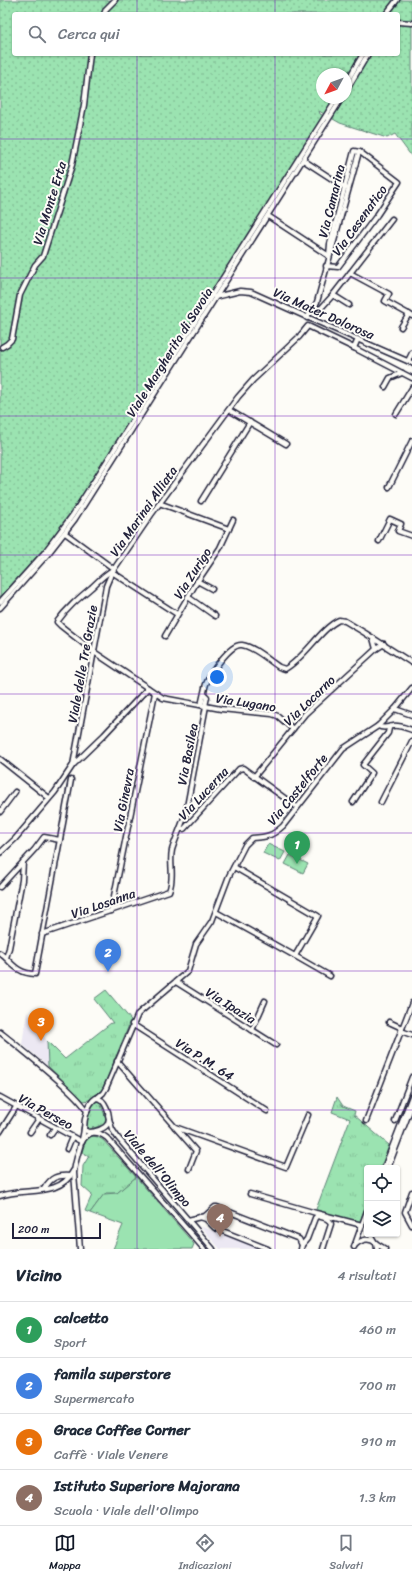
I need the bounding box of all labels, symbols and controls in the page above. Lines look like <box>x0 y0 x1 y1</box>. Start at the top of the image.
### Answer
search box <box>12 12 400 56</box>
text: Cerca qui <box>58 21 120 47</box>
icon: search <box>26 23 48 45</box>
north arrow <box>316 68 352 104</box>
street label: Via Monte Erta <box>26 158 73 248</box>
street label: Via Camarina <box>311 162 352 240</box>
street label: Via Cesenatico <box>325 179 394 261</box>
street label: Via Mater Dolorosa <box>269 281 379 346</box>
street label: Viale Margherita di Savoia <box>120 282 219 422</box>
street label: Via Marinai Alliata <box>103 461 184 562</box>
street label: Via Zurigo <box>167 542 218 604</box>
street label: Viale delle Tre Grazie <box>61 603 104 725</box>
your location <box>207 667 227 687</box>
street label: Via Locarno <box>278 669 341 731</box>
street label: Via Lugano <box>214 686 278 719</box>
street label: Via Basilea <box>170 721 205 787</box>
street label: Via Castelforte <box>261 748 334 830</box>
street label: Via Lucerna <box>172 761 235 825</box>
street label: Via Ginevra <box>106 766 141 834</box>
pin: 1 <box>284 831 310 864</box>
street label: Via Losanna <box>68 882 139 925</box>
pin: 2 <box>95 939 121 972</box>
street label: Via Ipazia <box>201 981 261 1030</box>
pin: 3 <box>28 1008 54 1041</box>
street label: Via P.M. 64 <box>171 1032 239 1087</box>
street label: Via Perseo <box>14 1087 78 1136</box>
street label: Viale dell'Olimpo <box>118 1124 198 1213</box>
map controls <box>364 1165 400 1237</box>
button: locate <box>364 1165 400 1201</box>
button: layers <box>364 1201 400 1237</box>
pin: 4 <box>207 1204 233 1237</box>
text: 200 m <box>18 1220 50 1239</box>
scale bar <box>12 1221 101 1240</box>
text: Vicino <box>16 1260 62 1290</box>
text: 4 risultati <box>337 1264 396 1287</box>
text: calcetto <box>54 1305 108 1331</box>
text: 1 <box>26 1318 32 1341</box>
text: 460 m <box>359 1318 396 1341</box>
text: Sport <box>54 1331 86 1354</box>
text: famila superstore <box>54 1361 171 1387</box>
text: 2 <box>25 1374 33 1397</box>
text: 700 m <box>359 1374 396 1397</box>
text: Supermercato <box>54 1387 134 1410</box>
text: Grace Coffee Corner <box>54 1417 190 1443</box>
text: 3 <box>25 1430 33 1453</box>
text: 910 m <box>361 1430 396 1453</box>
text: Caffè · Viale Venere <box>54 1443 168 1466</box>
text: Istituto Superiore Majorana <box>54 1473 240 1499</box>
text: 4 <box>25 1486 33 1509</box>
text: 1.3 km <box>359 1486 396 1509</box>
text: Scuola · Viale dell'Olimpo <box>54 1499 199 1522</box>
tab: Mappa <box>49 1532 81 1575</box>
tab: Indicazioni <box>179 1532 231 1575</box>
tab: Salvati <box>329 1532 363 1575</box>

